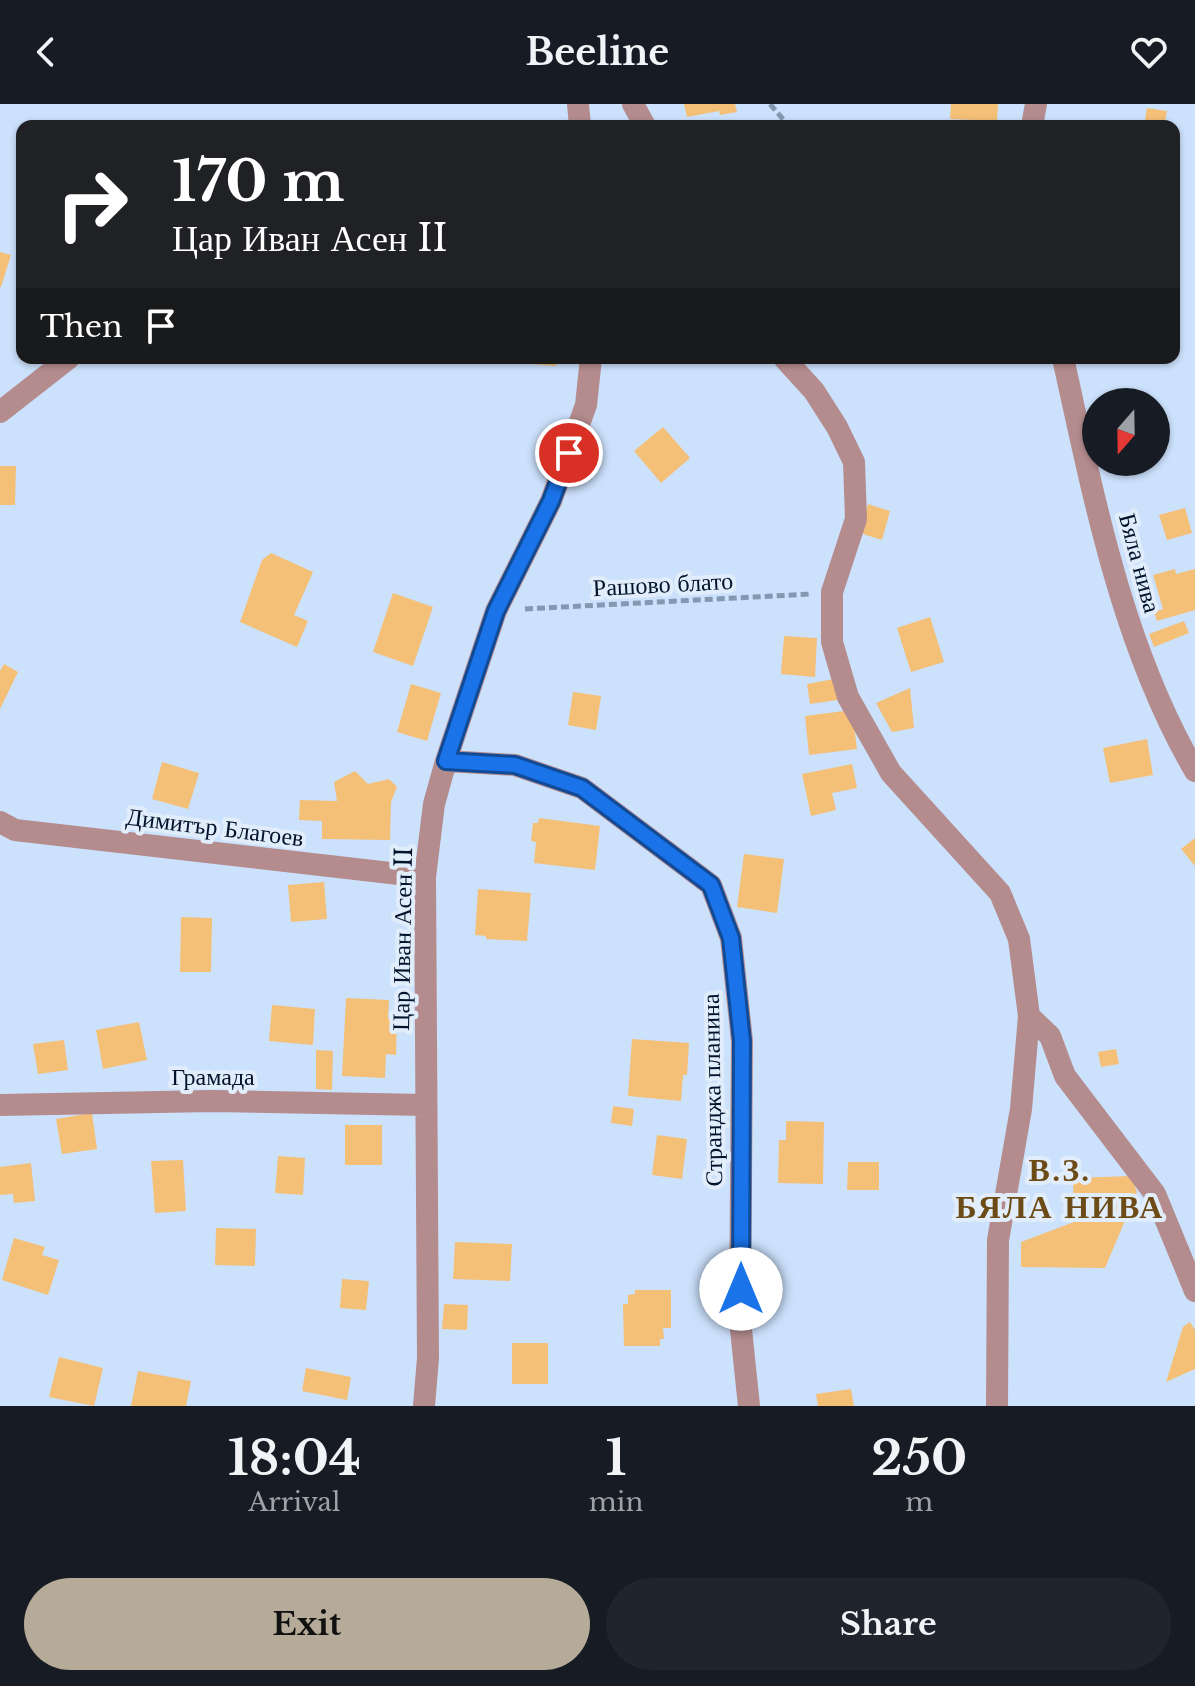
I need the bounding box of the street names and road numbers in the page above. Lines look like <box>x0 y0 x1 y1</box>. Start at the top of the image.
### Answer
street label: Бяла нива <box>1113 510 1167 616</box>
street label: Рашово блато <box>592 566 734 602</box>
street label: Димитър Благоев <box>125 802 305 852</box>
street label: Цар Иван Асен II <box>386 847 418 1031</box>
street label: Странджа планина <box>696 993 728 1187</box>
street label: Грамада <box>171 1062 255 1091</box>

